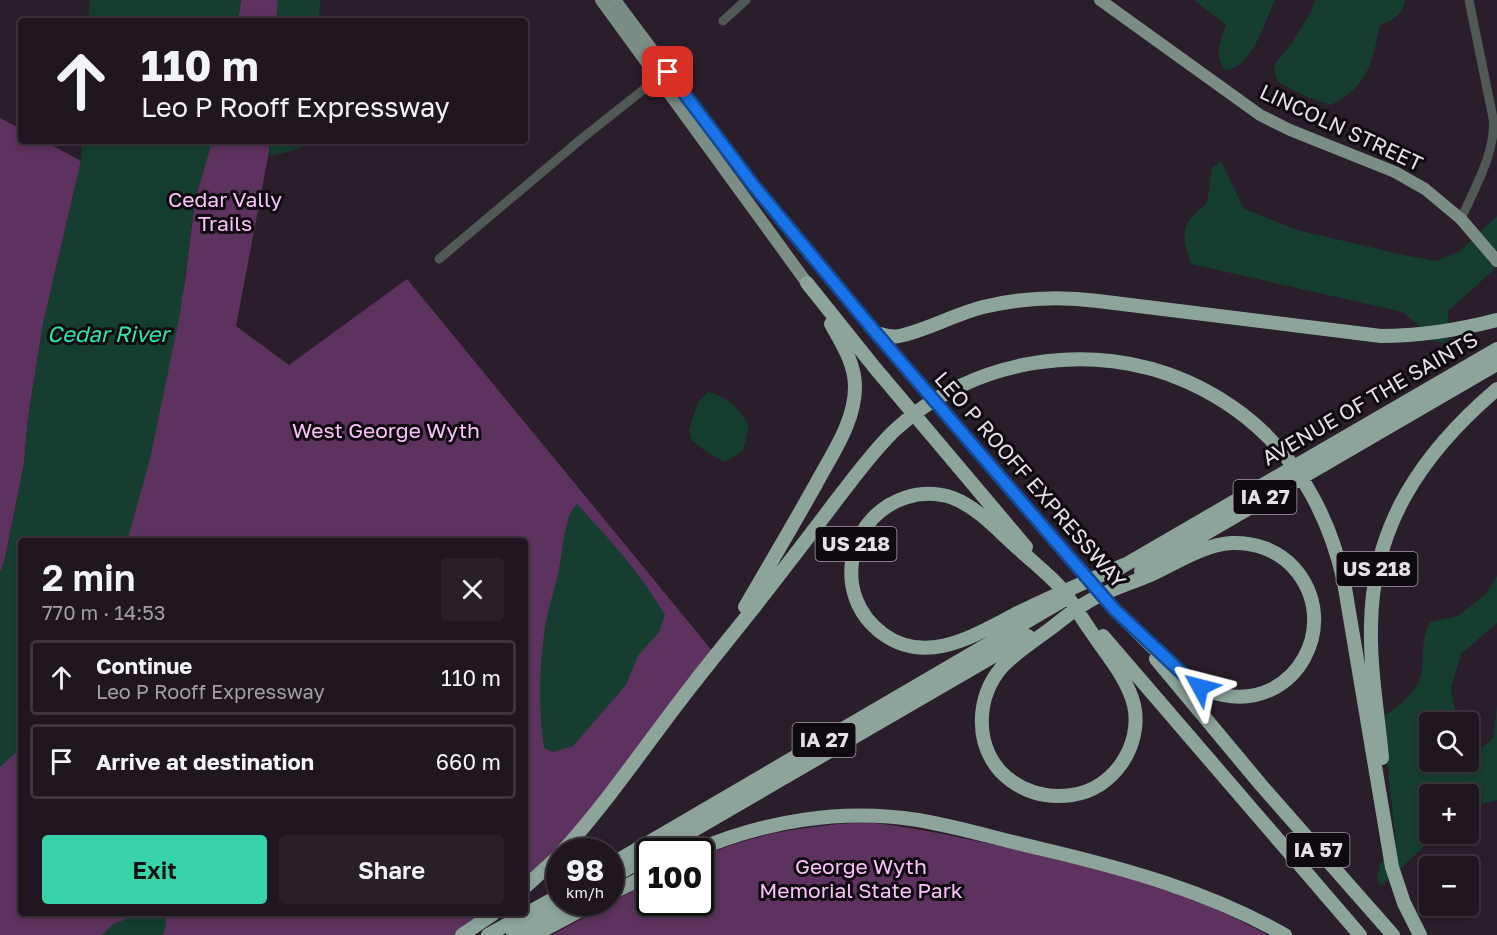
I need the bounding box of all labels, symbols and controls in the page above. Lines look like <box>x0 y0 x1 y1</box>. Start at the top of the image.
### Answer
text: 110 m <box>141 40 259 90</box>
icon: ahead <box>42 42 120 120</box>
pin <box>642 46 693 97</box>
icon: arrive <box>651 55 684 88</box>
street label: LINCOLN STREET <box>1256 78 1427 176</box>
text: Leo P Rooff Expressway <box>141 91 450 123</box>
park label: Cedar Vally Trails <box>168 186 282 236</box>
water label: Cedar River <box>47 320 172 347</box>
street label: AVENUE OF THE SAINTS <box>1257 326 1482 471</box>
street label: LEO P ROOFF EXPRESSWAY <box>930 366 1132 593</box>
park label: West George Wyth <box>292 417 480 443</box>
road number: IA 27 <box>1234 480 1296 514</box>
road number: US 218 <box>816 527 896 561</box>
road number: US 218 <box>1336 552 1418 586</box>
text: 2 min <box>42 556 136 599</box>
button: close <box>441 558 504 621</box>
text: 770 m · 14:53 <box>42 600 166 624</box>
text: Continue <box>96 652 192 679</box>
position arrow <box>1168 655 1232 719</box>
icon: ahead <box>45 661 78 694</box>
text: 110 m <box>441 664 501 691</box>
text: Leo P Rooff Expressway <box>96 679 325 703</box>
map controls <box>1419 712 1479 916</box>
button: search <box>1419 712 1479 772</box>
road number: IA 27 <box>792 723 856 757</box>
icon: arrive <box>45 745 78 778</box>
text: Arrive at destination <box>96 748 314 775</box>
text: 660 m <box>436 748 501 775</box>
button: + <box>1419 784 1479 844</box>
road number: IA 57 <box>1286 833 1350 867</box>
button: Exit <box>42 835 267 904</box>
button: Share <box>279 835 504 904</box>
speed limit sign: 100 <box>636 838 714 916</box>
text: 98 <box>566 852 604 888</box>
park label: George Wyth Memorial State Park <box>759 853 963 903</box>
button: − <box>1419 856 1479 916</box>
text: km/h <box>566 883 604 901</box>

